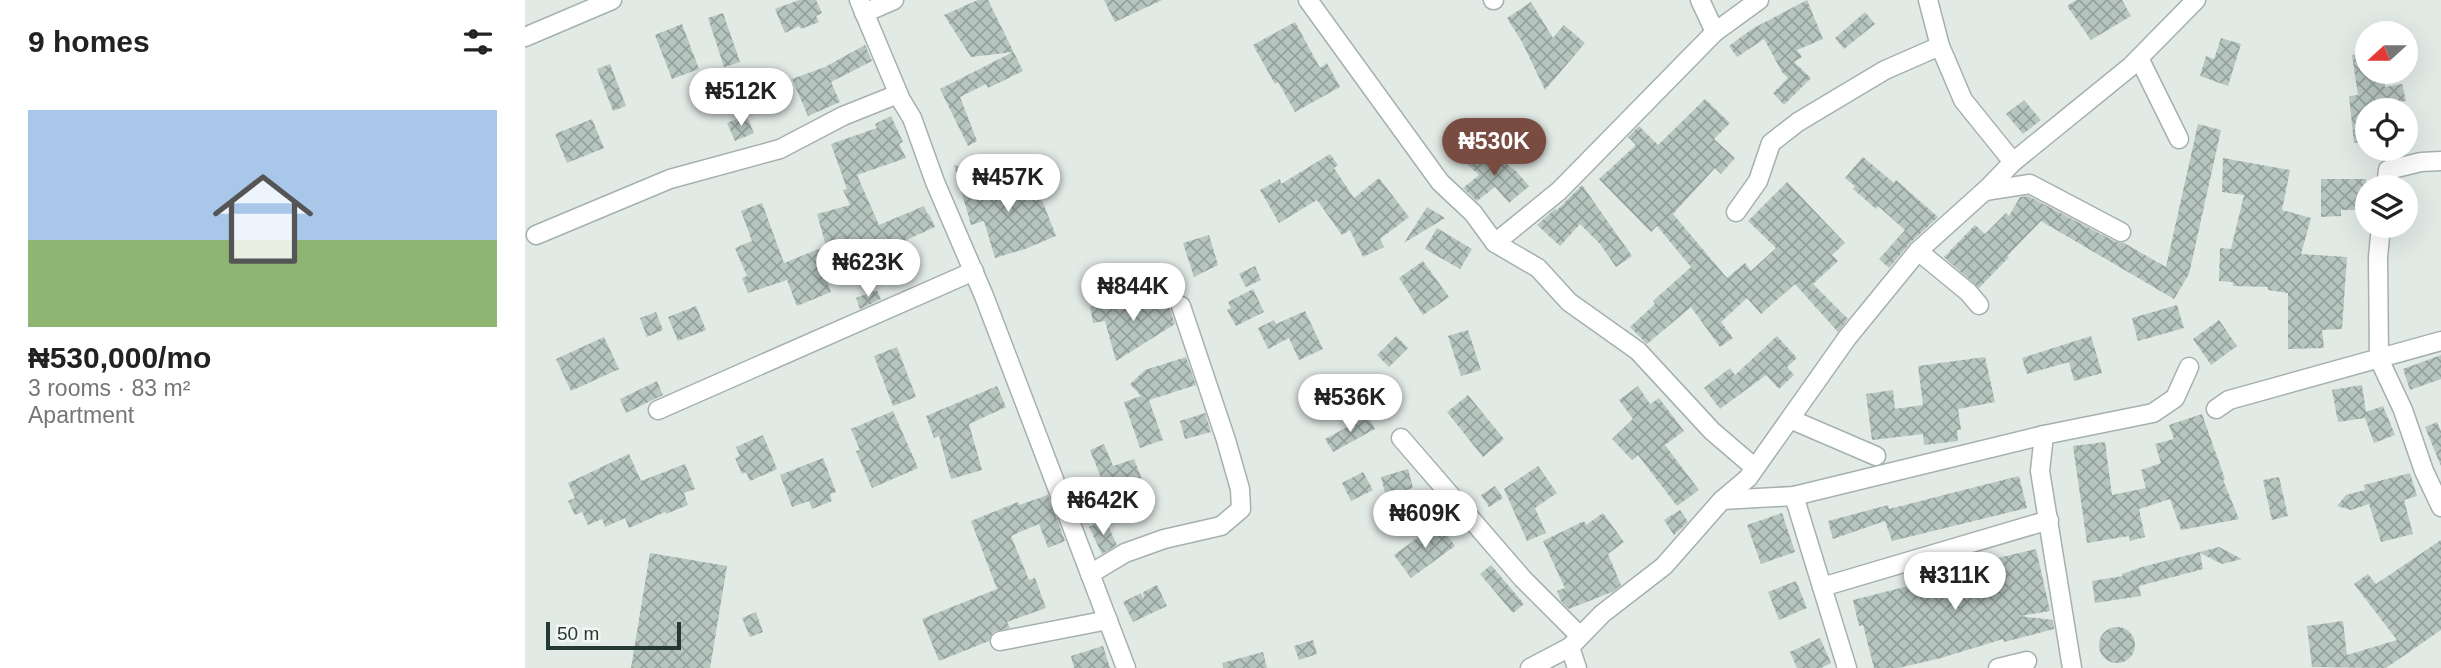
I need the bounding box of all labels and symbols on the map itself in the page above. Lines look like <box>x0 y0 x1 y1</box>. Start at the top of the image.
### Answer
north arrow <box>2355 21 2419 84</box>
pin: ₦512K <box>692 68 790 128</box>
pin: ₦530K <box>1445 118 1543 178</box>
pin: ₦457K <box>959 154 1057 214</box>
pin: ₦623K <box>819 240 917 299</box>
pin: ₦844K <box>1084 264 1182 323</box>
pin: ₦536K <box>1301 374 1399 434</box>
pin: ₦642K <box>1054 477 1152 537</box>
pin: ₦609K <box>1376 490 1474 550</box>
pin: ₦311K <box>1906 552 2004 612</box>
scale bar <box>546 619 681 651</box>

